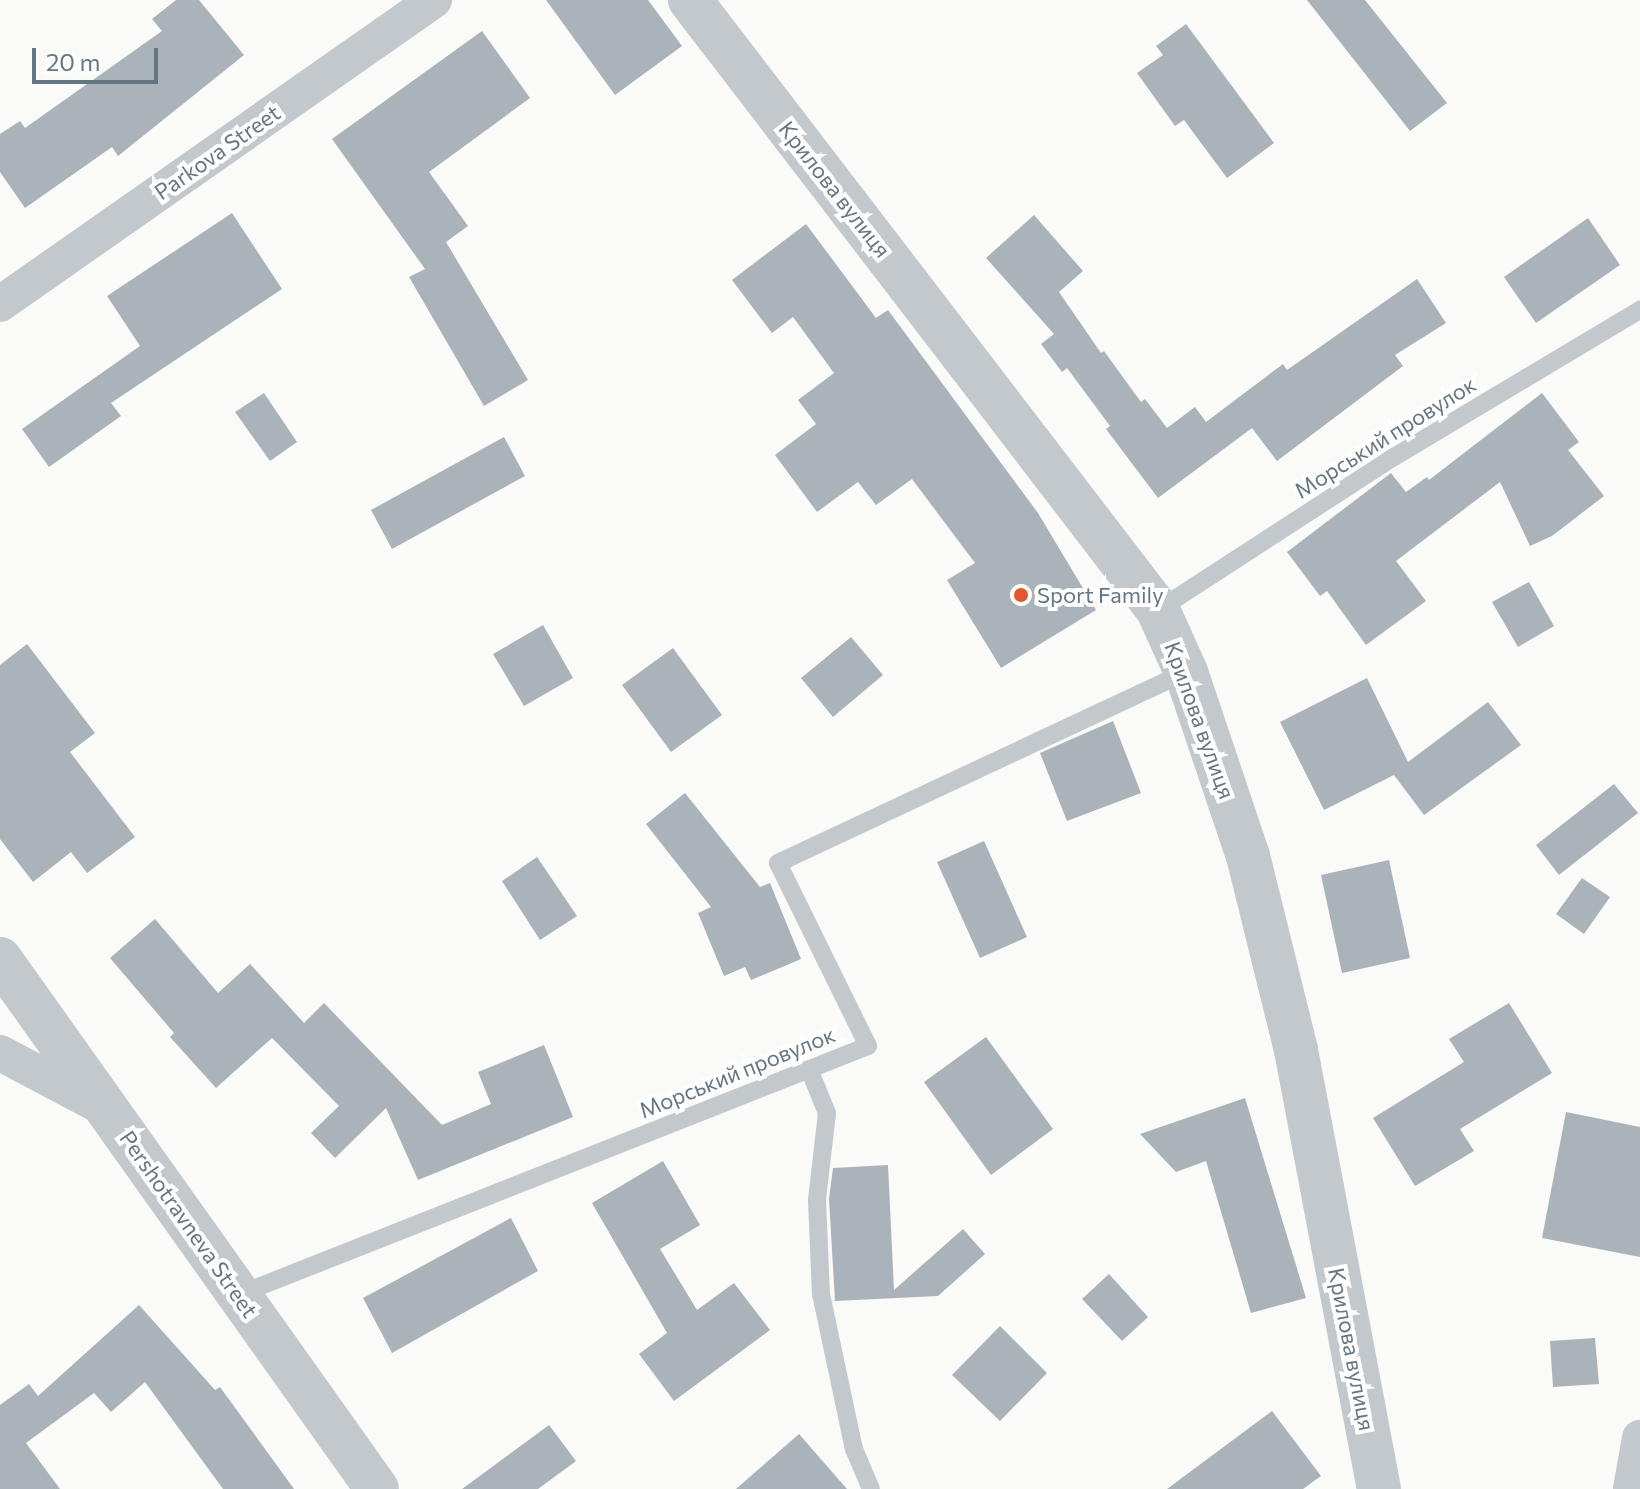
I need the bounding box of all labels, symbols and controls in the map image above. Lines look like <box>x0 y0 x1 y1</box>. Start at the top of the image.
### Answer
scale bar <box>36 32 162 82</box>
text: 20 m <box>46 47 100 76</box>
street label: Parkova Street <box>149 99 285 205</box>
street label: Крилова вулиця <box>774 116 896 262</box>
street label: Морський провулок <box>1289 370 1481 504</box>
place label: Sport Family <box>1037 582 1164 608</box>
marker: Sport Family <box>1012 586 1030 604</box>
street label: Крилова вулиця <box>1159 638 1241 802</box>
street label: Морський провулок <box>635 1021 839 1123</box>
street label: Pershotravneva Street <box>115 1125 263 1323</box>
street label: Крилова вулиця <box>1323 1265 1381 1433</box>

